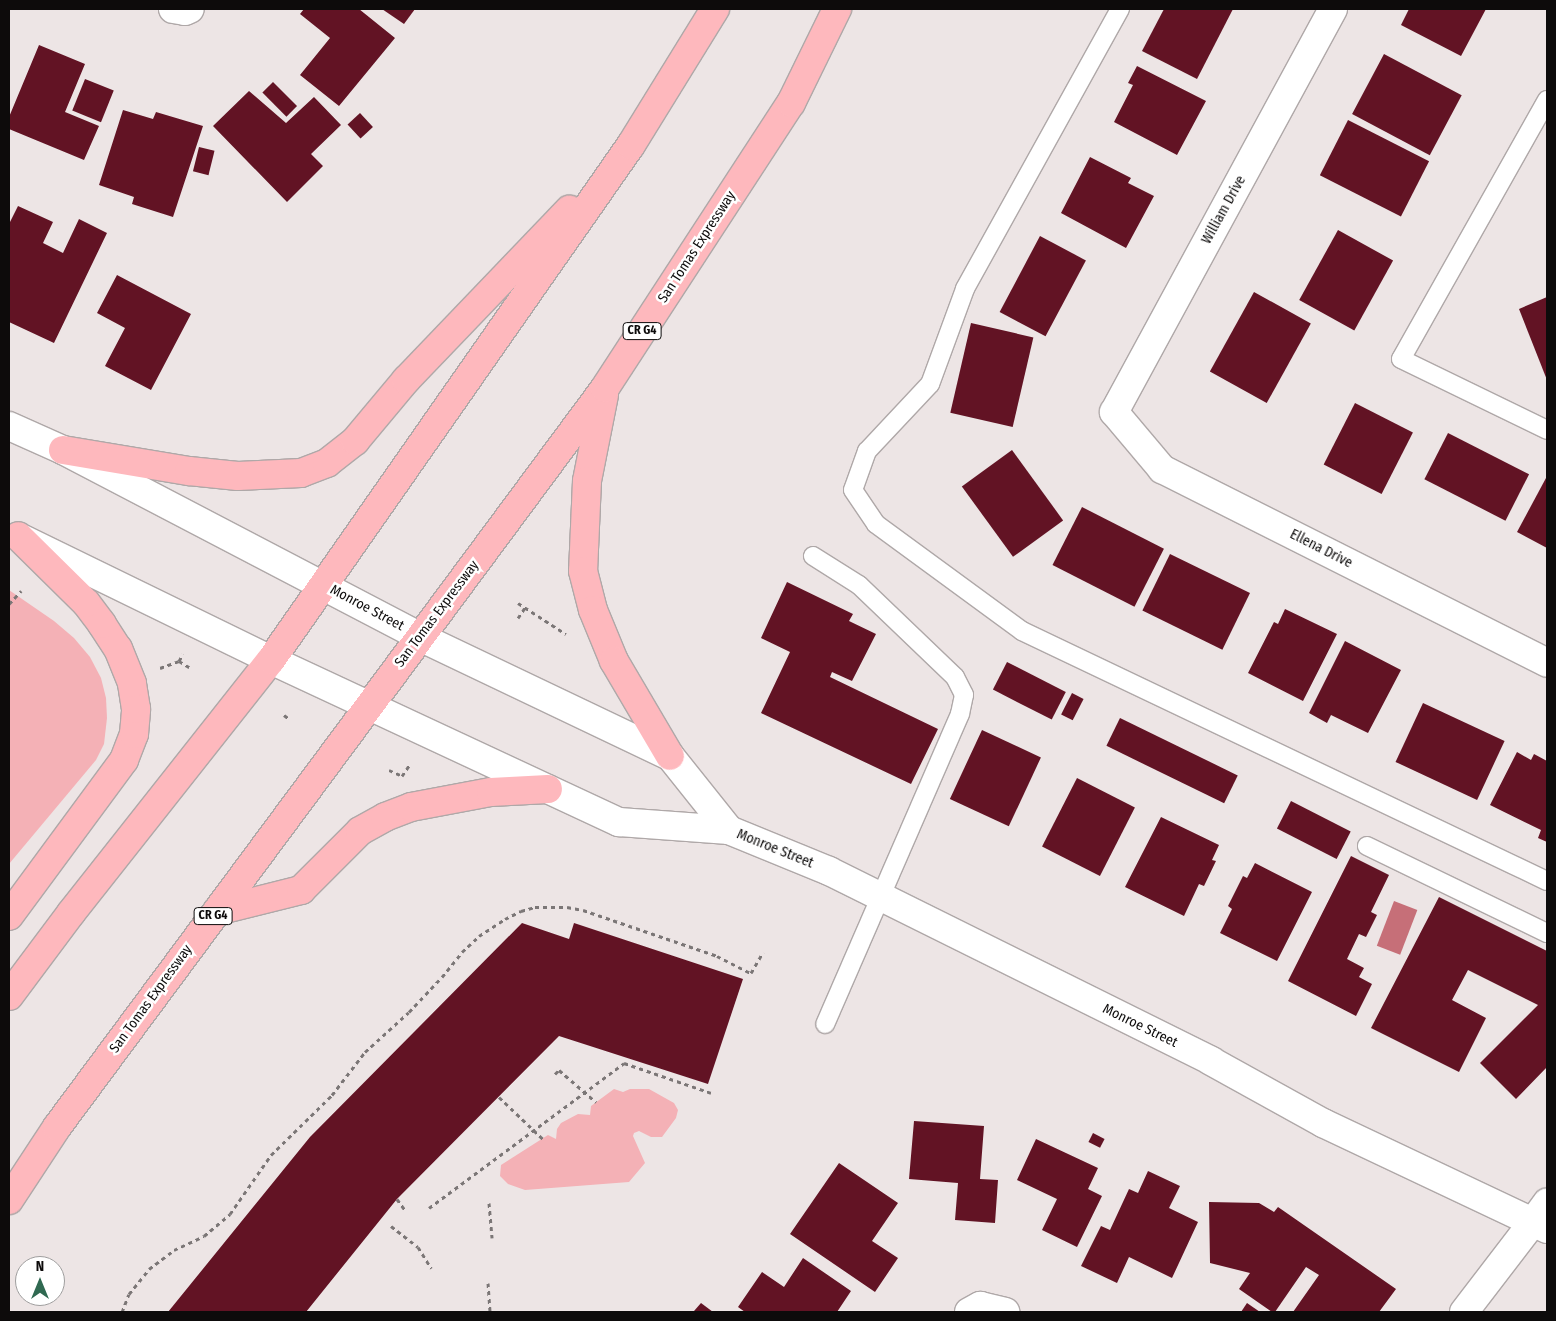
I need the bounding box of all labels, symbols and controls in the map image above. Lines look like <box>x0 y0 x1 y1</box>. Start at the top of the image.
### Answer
street label: William Drive <box>1198 173 1250 247</box>
street label: San Tomas Expressway <box>655 188 739 306</box>
road number: CR G4 <box>622 322 662 341</box>
street label: Ellena Drive <box>1287 526 1355 572</box>
street label: San Tomas Expressway <box>391 557 483 671</box>
street label: Monroe Street <box>327 582 407 634</box>
street label: Monroe Street <box>734 826 816 872</box>
road number: CR G4 <box>193 906 233 926</box>
street label: San Tomas Expressway <box>106 942 196 1056</box>
street label: Monroe Street <box>1100 1001 1180 1051</box>
north arrow <box>15 1256 65 1306</box>
text: N <box>36 1258 44 1275</box>

